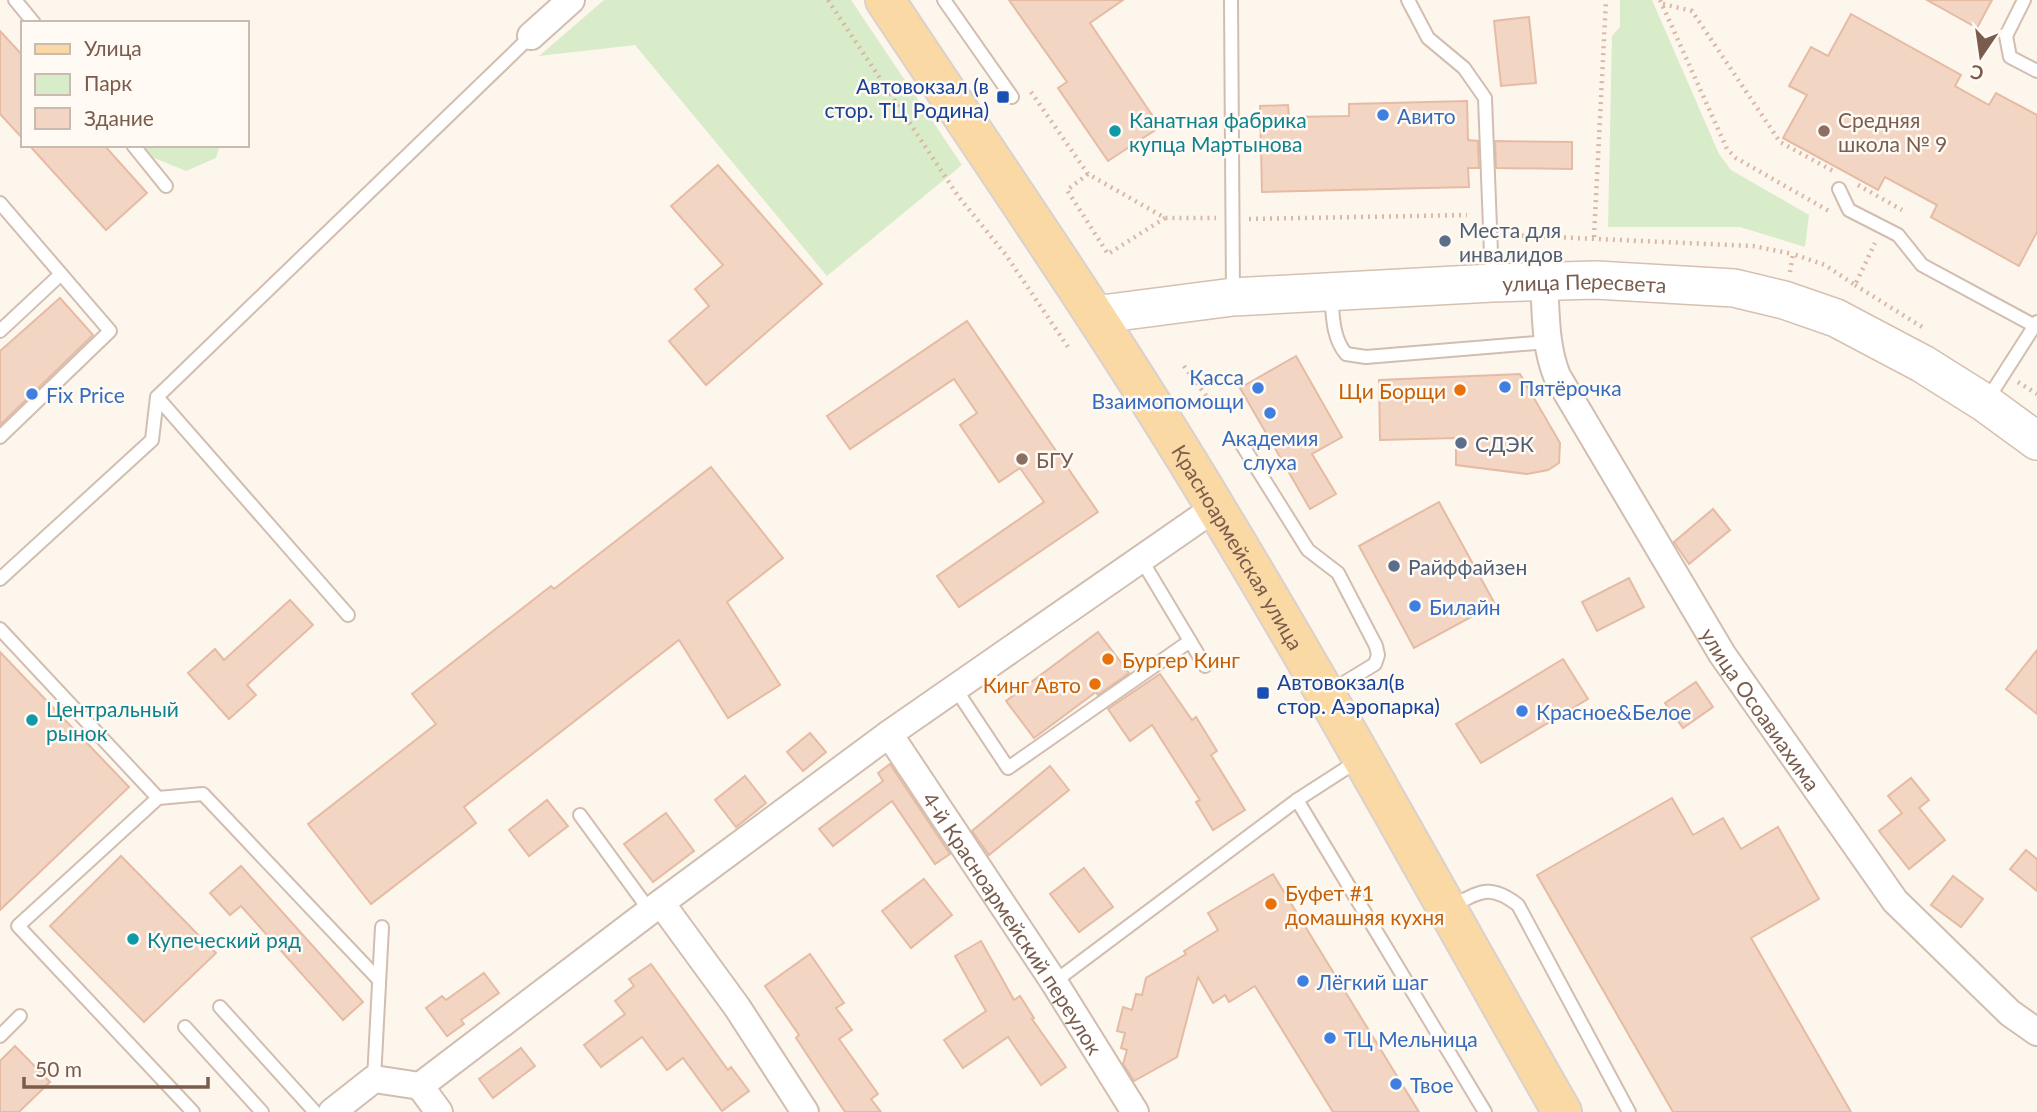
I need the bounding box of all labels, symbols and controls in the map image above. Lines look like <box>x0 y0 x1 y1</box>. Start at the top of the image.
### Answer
legend <box>21 21 248 147</box>
north arrow <box>1946 21 2016 91</box>
text: Улица <box>84 35 142 60</box>
text: С <box>1968 60 1986 86</box>
text: Парк <box>84 70 132 95</box>
place label: Автовокзал (в стор. ТЦ Родина) <box>825 73 989 122</box>
marker: Автовокзал (в стор. ТЦ Родина) <box>995 89 1011 105</box>
place label: Авито <box>1397 103 1456 128</box>
text: Здание <box>84 105 154 130</box>
place label: Канатная фабрика купца Мартынова <box>1129 107 1307 156</box>
marker: Авито <box>1375 107 1391 123</box>
place label: Средняя школа № 9 <box>1838 107 1947 156</box>
marker: Канатная фабрика купца Мартынова <box>1107 123 1123 139</box>
marker: Средняя школа № 9 <box>1816 123 1832 139</box>
place label: Места для инвалидов <box>1459 217 1563 266</box>
marker: Места для инвалидов <box>1437 233 1453 249</box>
street label: улица Пересвета <box>1502 267 1667 297</box>
place label: Касса Взаимопомощи <box>1092 364 1244 413</box>
place label: Пятёрочка <box>1519 375 1622 400</box>
place label: Щи Борщи <box>1338 378 1446 403</box>
marker: Пятёрочка <box>1497 379 1513 395</box>
marker: Касса Взаимопомощи <box>1250 380 1266 396</box>
place label: Fix Price <box>46 382 125 407</box>
marker: Щи Борщи <box>1452 382 1468 398</box>
marker: Fix Price <box>24 386 40 402</box>
marker: Академия слуха <box>1262 405 1278 421</box>
place label: Академия слуха <box>1222 425 1318 474</box>
place label: СДЭК <box>1475 431 1534 456</box>
marker: СДЭК <box>1453 435 1469 451</box>
street label: Красноармейская улица <box>1167 439 1309 654</box>
place label: БГУ <box>1036 447 1074 472</box>
marker: БГУ <box>1014 451 1030 467</box>
place label: Райффайзен <box>1408 554 1527 579</box>
marker: Райффайзен <box>1386 558 1402 574</box>
place label: Билайн <box>1429 594 1501 619</box>
marker: Билайн <box>1407 598 1423 614</box>
street label: улица Осоавиахима <box>1697 623 1826 795</box>
place label: Бургер Кинг <box>1122 647 1240 672</box>
marker: Бургер Кинг <box>1100 651 1116 667</box>
place label: Автовокзал(в стор. Аэропарка) <box>1277 669 1440 718</box>
place label: Кинг Авто <box>983 672 1081 697</box>
marker: Кинг Авто <box>1087 676 1103 692</box>
marker: Автовокзал(в стор. Аэропарка) <box>1255 685 1271 701</box>
place label: Центральный рынок <box>46 696 179 745</box>
place label: Красное&Белое <box>1536 699 1691 724</box>
marker: Красное&Белое <box>1514 703 1530 719</box>
marker: Центральный рынок <box>24 712 40 728</box>
street label: 4-й Красноармейский переулок <box>918 787 1108 1059</box>
place label: Буфет #1 домашняя кухня <box>1285 880 1444 929</box>
marker: Буфет #1 домашняя кухня <box>1263 896 1279 912</box>
place label: Купеческий ряд <box>147 927 301 952</box>
marker: Купеческий ряд <box>125 931 141 947</box>
place label: Лёгкий шаг <box>1316 969 1429 994</box>
marker: Лёгкий шаг <box>1295 973 1311 989</box>
place label: ТЦ Мельница <box>1344 1026 1478 1051</box>
marker: ТЦ Мельница <box>1322 1030 1338 1046</box>
scale bar <box>24 1046 208 1090</box>
text: 50 m <box>35 1056 82 1081</box>
place label: Твое <box>1410 1072 1454 1097</box>
marker: Твое <box>1388 1076 1404 1092</box>

